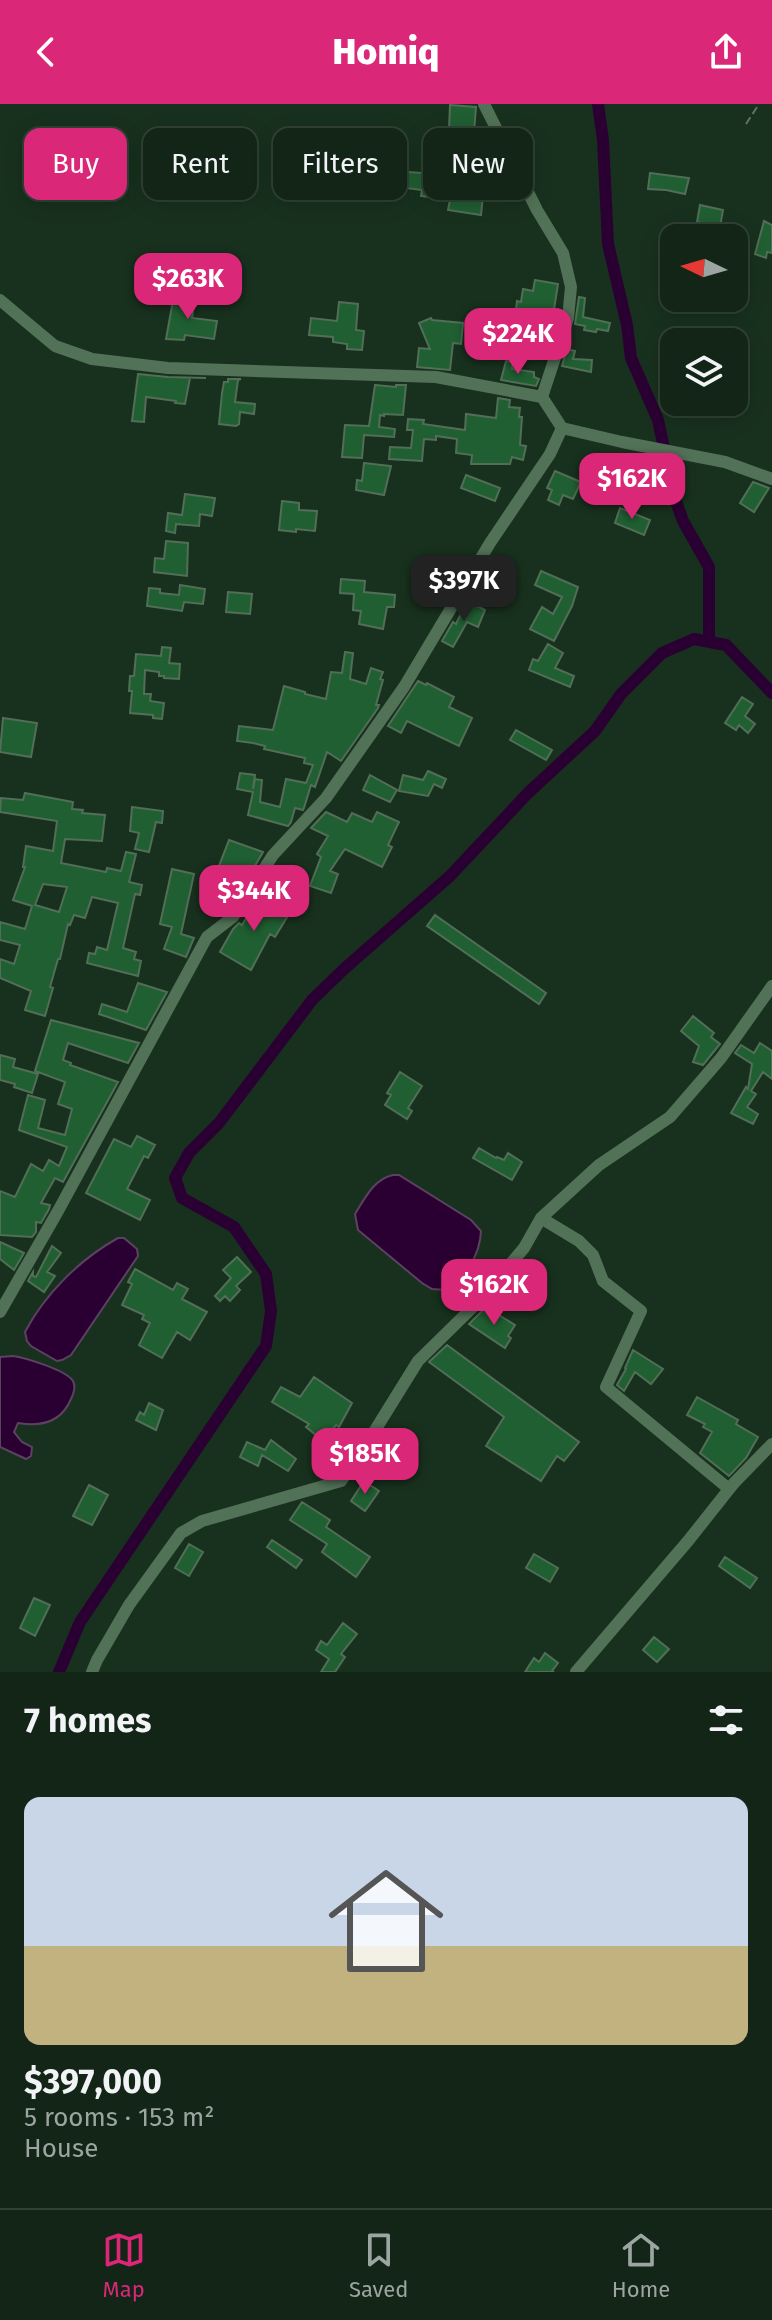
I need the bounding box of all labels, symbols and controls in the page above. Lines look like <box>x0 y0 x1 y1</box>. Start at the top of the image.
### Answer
icon: back <box>24 30 68 74</box>
text: Homiq <box>333 30 439 74</box>
icon: share <box>704 30 748 74</box>
chip: Buy <box>24 128 127 200</box>
chip: Rent <box>143 128 257 200</box>
chip: Filters <box>273 128 407 200</box>
chip: New <box>423 128 533 200</box>
north arrow <box>660 224 748 312</box>
map controls <box>660 224 748 416</box>
pin: $263K <box>132 253 244 321</box>
text: $263K <box>152 263 224 294</box>
pin: $224K <box>462 308 574 376</box>
text: $224K <box>482 318 554 349</box>
button: layers <box>660 328 748 416</box>
pin: $162K <box>576 453 688 521</box>
text: $162K <box>597 463 667 494</box>
pin: $397K <box>408 555 520 623</box>
text: $397K <box>429 565 499 596</box>
pin: $344K <box>198 865 310 933</box>
text: $344K <box>217 875 291 906</box>
pin: $162K <box>438 1259 550 1327</box>
text: $162K <box>459 1269 529 1300</box>
pin: $185K <box>309 1428 421 1496</box>
text: $185K <box>330 1438 400 1469</box>
icon: filters <box>704 1698 748 1742</box>
text: 7 homes <box>24 1700 151 1741</box>
icon: home <box>314 1849 458 1993</box>
text: $397,000 <box>24 2061 162 2102</box>
text: 5 rooms · 153 m² <box>24 2102 215 2133</box>
text: House <box>24 2133 98 2164</box>
tab: Map <box>102 2228 146 2303</box>
tab: Saved <box>349 2228 408 2303</box>
tab: Home <box>612 2228 670 2303</box>

